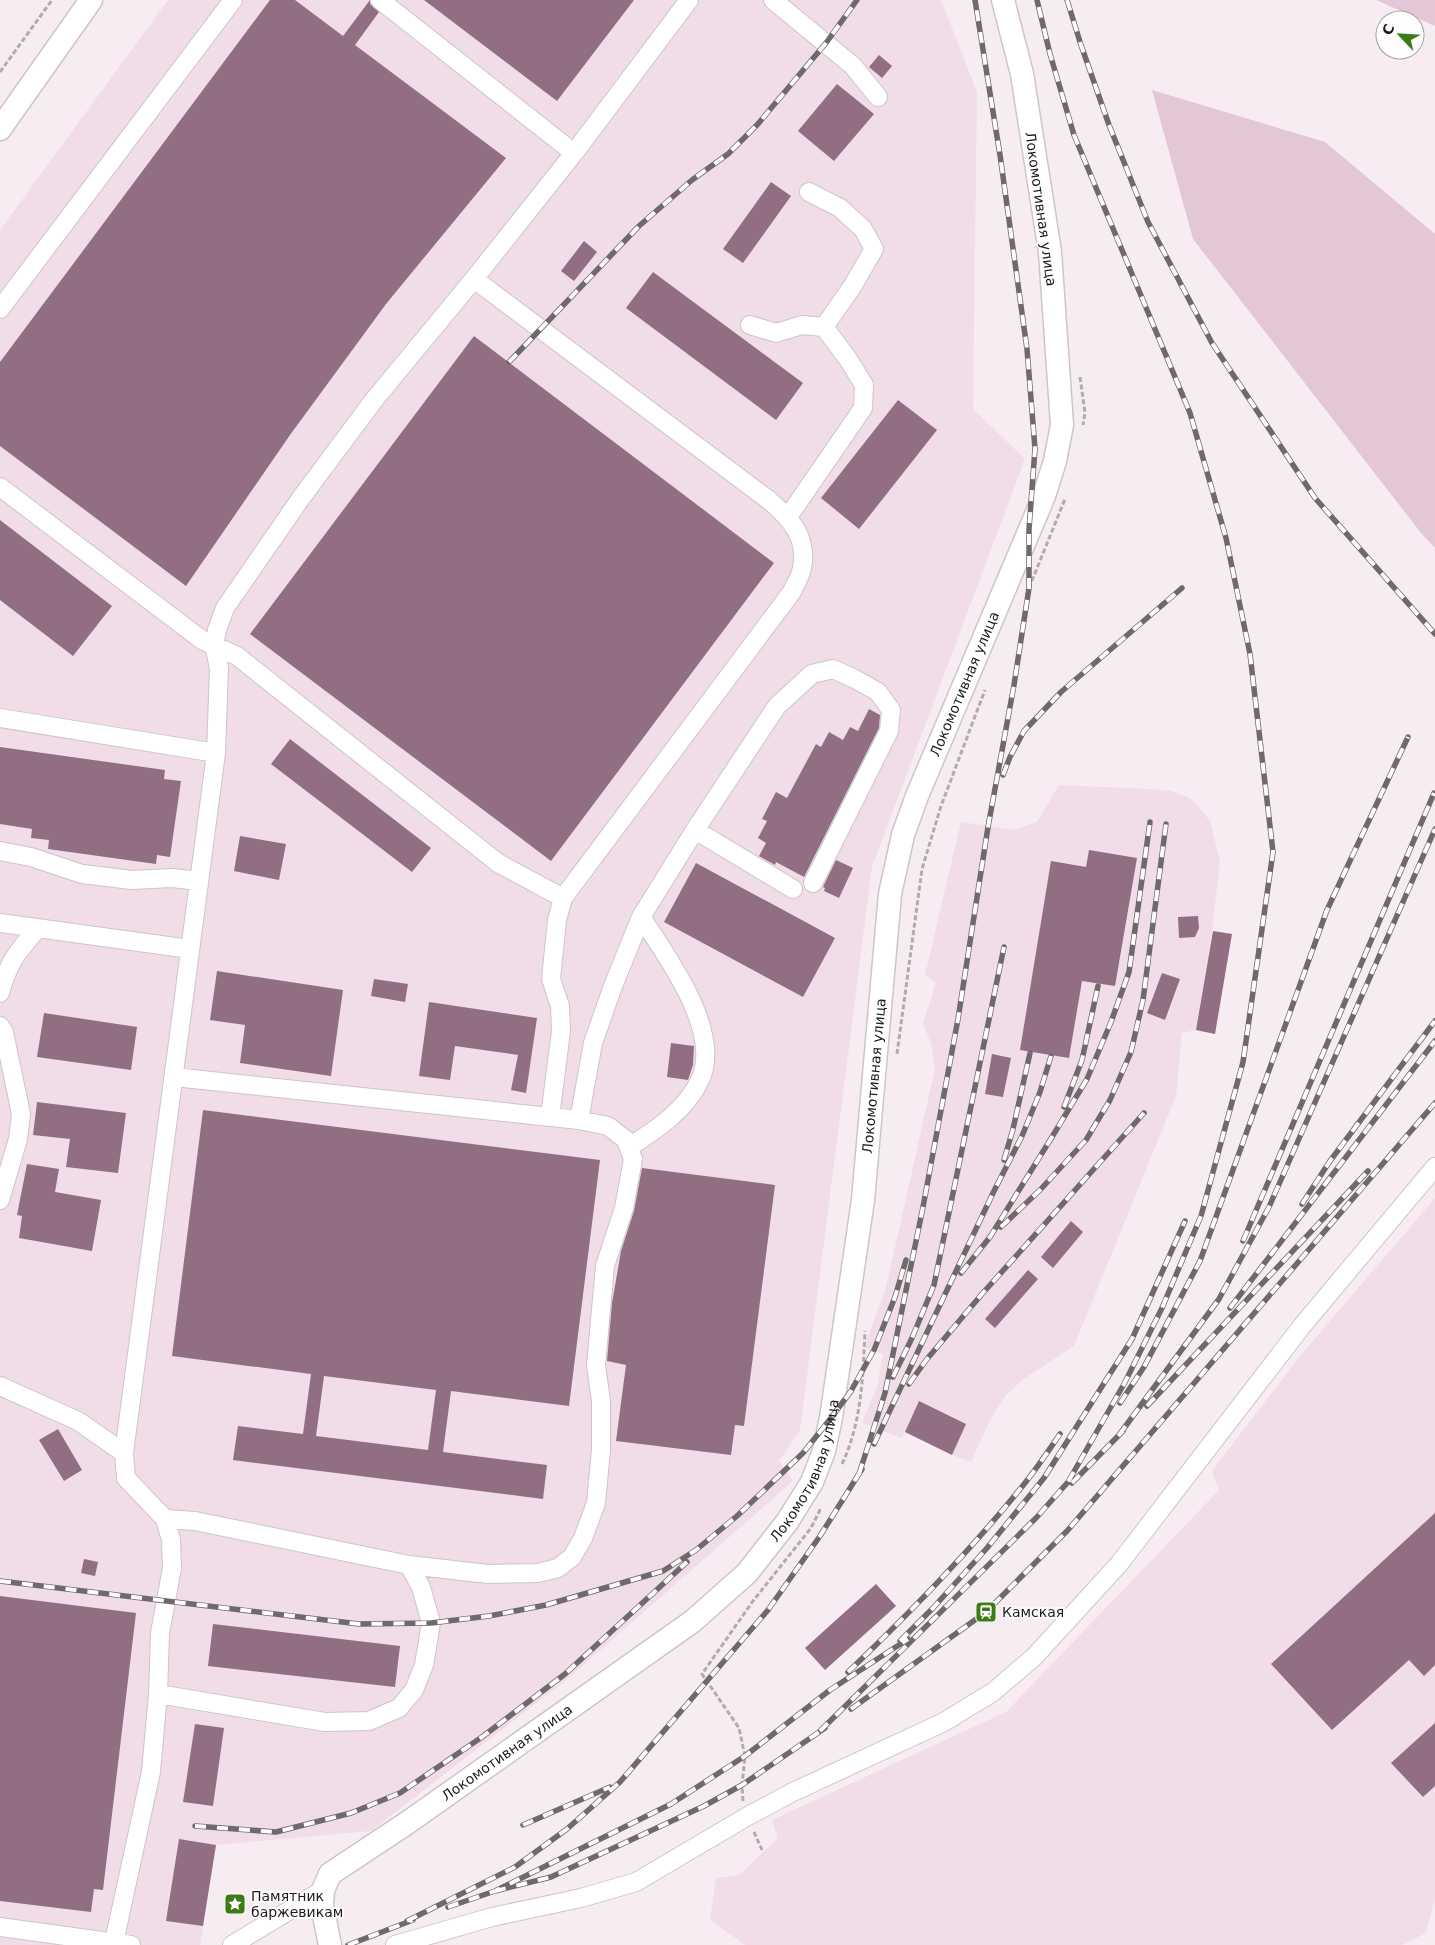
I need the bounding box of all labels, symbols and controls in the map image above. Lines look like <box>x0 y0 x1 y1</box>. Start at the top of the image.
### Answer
north arrow <box>1375 10 1425 60</box>
text: С <box>1379 21 1398 38</box>
street label: Локомотивная улица <box>1022 131 1060 287</box>
street label: Локомотивная улица <box>927 609 1002 759</box>
street label: Локомотивная улица <box>859 997 889 1154</box>
street label: Локомотивная улица <box>767 1398 842 1545</box>
station icon: Камская <box>974 1600 998 1624</box>
place label: Камская <box>1002 1604 1064 1620</box>
street label: Локомотивная улица <box>439 1701 575 1804</box>
place label: Памятник баржевикам <box>251 1888 343 1920</box>
place icon: Памятник баржевикам <box>223 1892 247 1916</box>

